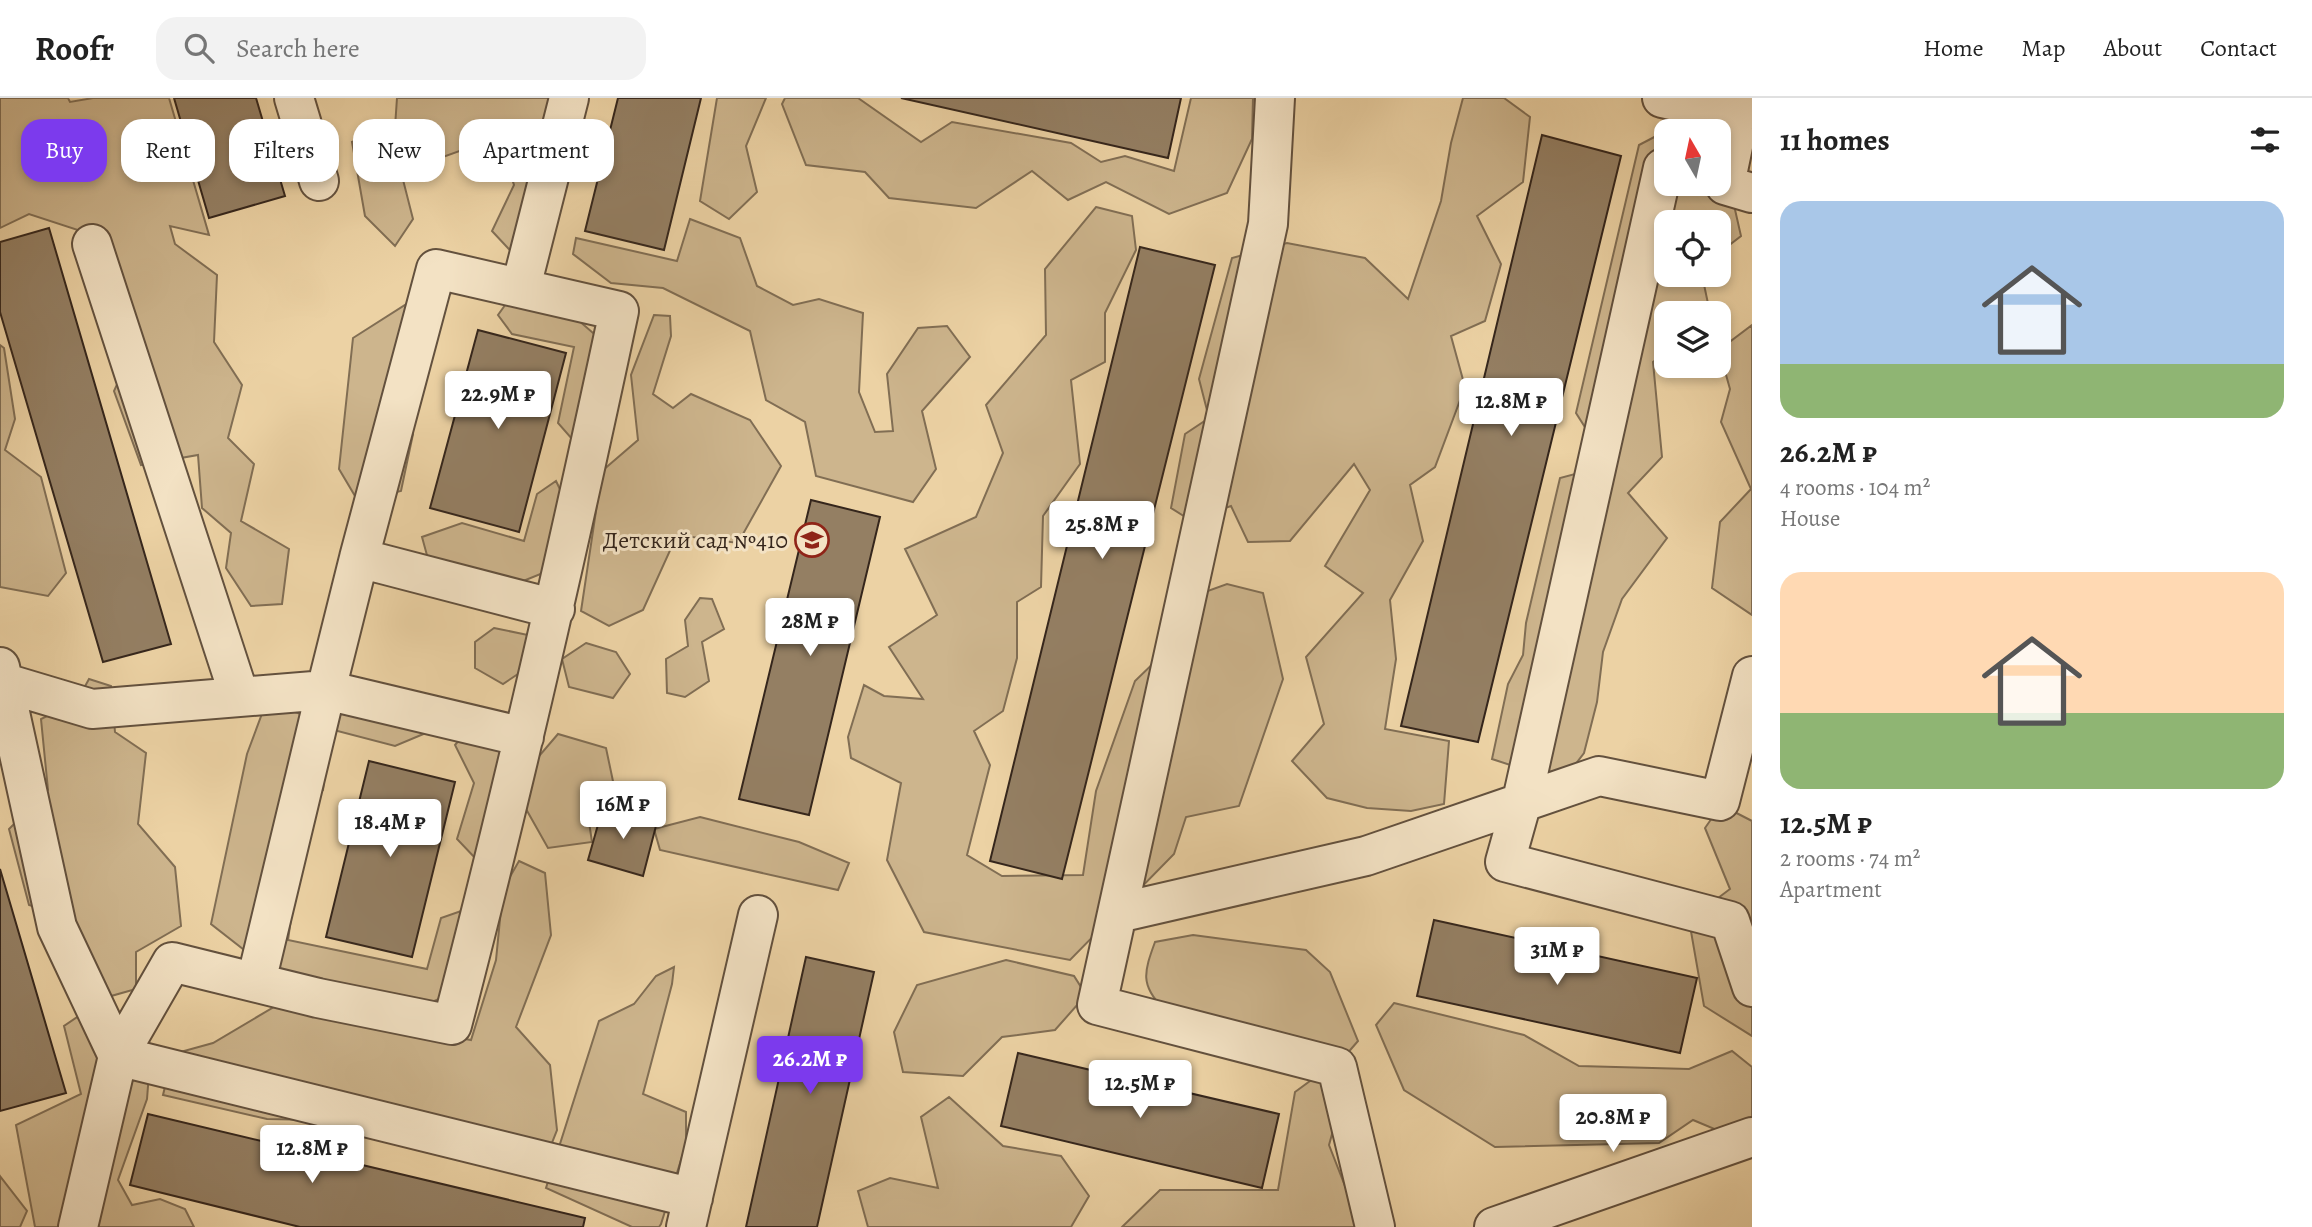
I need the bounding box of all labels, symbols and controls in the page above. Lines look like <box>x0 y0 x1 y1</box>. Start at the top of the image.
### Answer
search box <box>156 17 646 80</box>
text: Roofr <box>35 26 114 71</box>
icon: search <box>180 29 218 67</box>
text: Search here <box>236 31 360 66</box>
text: Home <box>1923 32 1984 64</box>
text: Map <box>2022 32 2066 64</box>
text: About <box>2104 32 2162 64</box>
text: Contact <box>2200 32 2277 64</box>
chip: Buy <box>21 119 107 182</box>
chip: Rent <box>121 119 215 182</box>
chip: Filters <box>229 119 339 182</box>
chip: New <box>353 119 445 182</box>
chip: Apartment <box>459 119 614 182</box>
north arrow <box>1654 119 1731 196</box>
map controls <box>1654 119 1731 378</box>
text: 11 homes <box>1780 120 1890 160</box>
icon: filters <box>2246 121 2284 159</box>
button: locate <box>1654 210 1731 287</box>
icon: home <box>1969 247 2095 373</box>
button: layers <box>1654 301 1731 378</box>
pin: 22.9M ₽ <box>433 372 563 431</box>
text: 22.9M ₽ <box>461 378 535 409</box>
pin: 12.8M ₽ <box>1446 378 1576 438</box>
text: 12.8M ₽ <box>1475 385 1547 416</box>
text: 26.2M ₽ <box>1780 432 1877 472</box>
text: 4 rooms · 104 m² <box>1780 472 1930 503</box>
pin: 25.8M ₽ <box>1037 502 1167 561</box>
text: House <box>1780 503 1840 534</box>
text: 25.8M ₽ <box>1065 508 1139 539</box>
school or university icon: Детский сад №410 <box>793 521 831 559</box>
place label: Детский сад №410 <box>603 524 788 556</box>
pin: 28M ₽ <box>761 598 859 658</box>
text: 28M ₽ <box>781 605 839 636</box>
icon: home <box>1969 618 2095 744</box>
pin: 16M ₽ <box>574 782 672 841</box>
text: 16M ₽ <box>596 788 650 819</box>
pin: 18.4M ₽ <box>325 800 455 859</box>
text: 12.5M ₽ <box>1780 803 1872 843</box>
text: 18.4M ₽ <box>354 806 426 837</box>
text: 2 rooms · 74 m² <box>1780 843 1920 874</box>
text: Apartment <box>1780 874 1882 905</box>
pin: 31M ₽ <box>1508 928 1606 987</box>
text: 31M ₽ <box>1530 934 1584 965</box>
pin: 26.2M ₽ <box>745 1037 875 1096</box>
text: 26.2M ₽ <box>773 1043 847 1074</box>
pin: 12.5M ₽ <box>1075 1060 1205 1120</box>
text: 12.5M ₽ <box>1105 1067 1175 1098</box>
pin: 20.8M ₽ <box>1548 1094 1678 1154</box>
text: 20.8M ₽ <box>1575 1101 1651 1132</box>
pin: 12.8M ₽ <box>247 1126 377 1185</box>
text: 12.8M ₽ <box>276 1132 348 1163</box>

